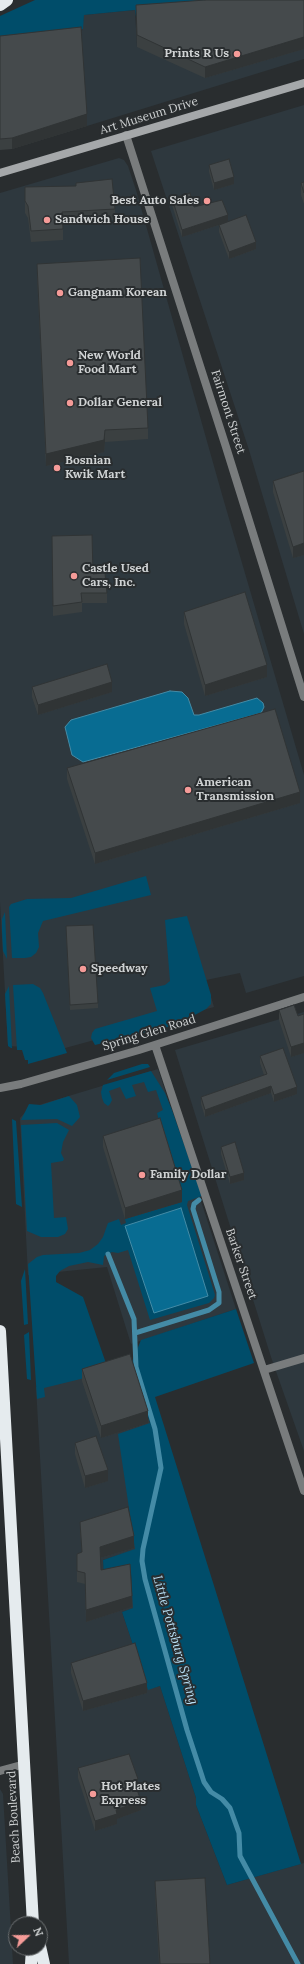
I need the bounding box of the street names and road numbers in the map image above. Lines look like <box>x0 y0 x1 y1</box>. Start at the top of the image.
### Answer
street label: Art Museum Drive <box>98 94 200 138</box>
street label: Fairmont Street <box>208 368 248 456</box>
street label: Spring Glen Road <box>101 1012 197 1054</box>
street label: Barker Street <box>222 1227 260 1301</box>
street label: Beach Boulevard <box>4 1770 24 1864</box>

